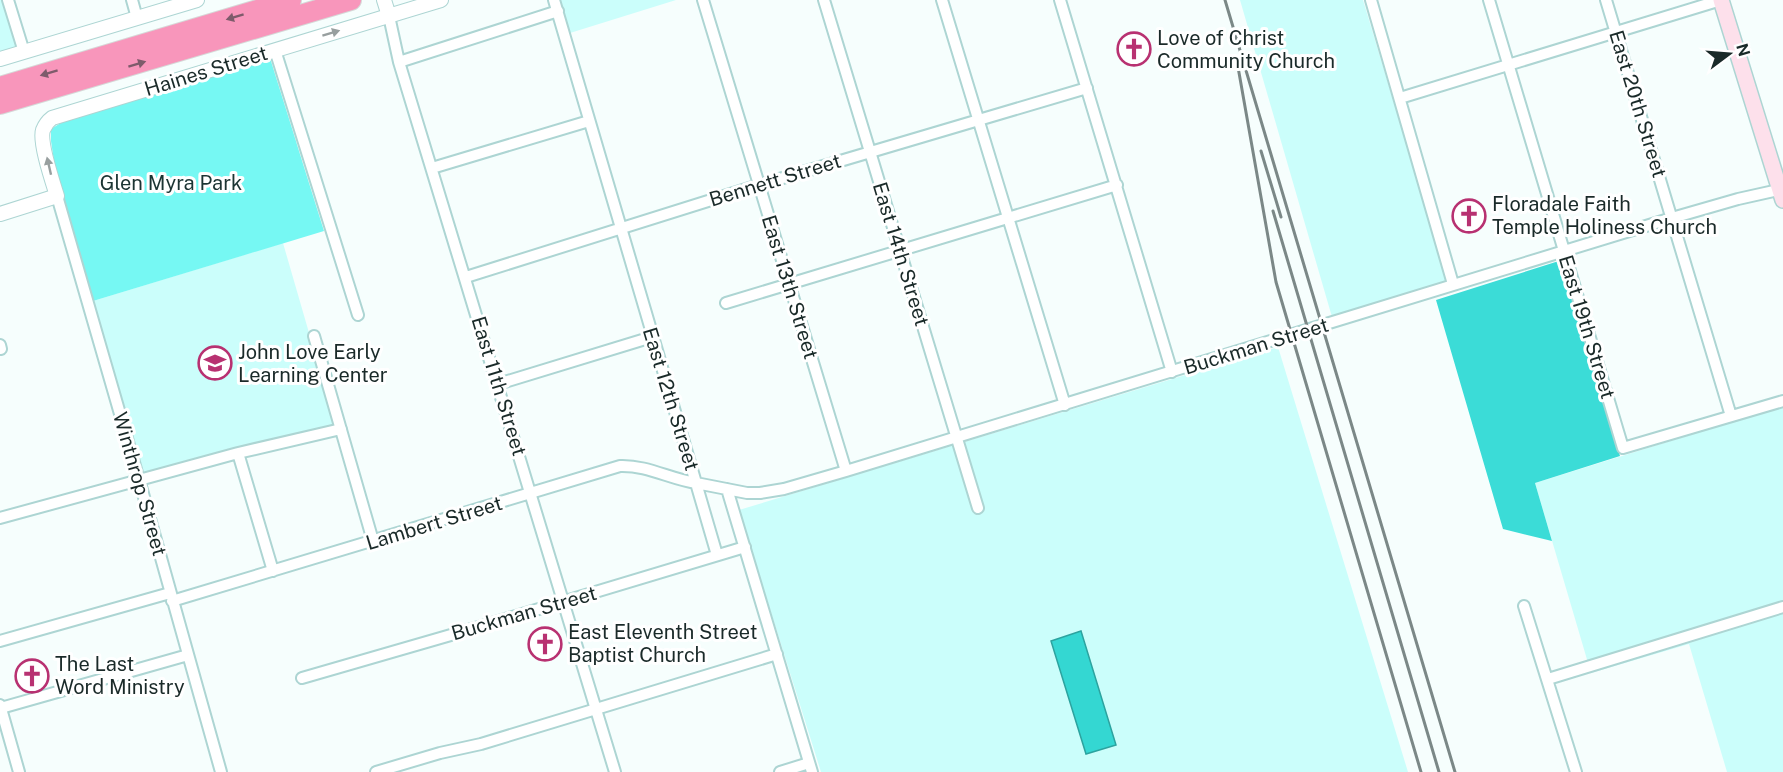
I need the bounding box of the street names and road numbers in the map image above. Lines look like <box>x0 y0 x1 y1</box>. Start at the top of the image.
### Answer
street label: East 20th Street <box>1604 28 1672 180</box>
street label: Haines Street <box>142 41 270 101</box>
street label: Bennett Street <box>706 149 844 211</box>
street label: East 14th Street <box>868 179 934 329</box>
street label: East 13th Street <box>757 212 823 362</box>
street label: East 19th Street <box>1554 252 1620 402</box>
street label: East 11th Street <box>466 313 532 459</box>
street label: Buckman Street <box>1181 313 1331 379</box>
street label: East 12th Street <box>638 325 704 473</box>
street label: Winthrop Street <box>108 409 172 559</box>
street label: Lambert Street <box>363 491 505 555</box>
street label: Buckman Street <box>449 581 599 645</box>

